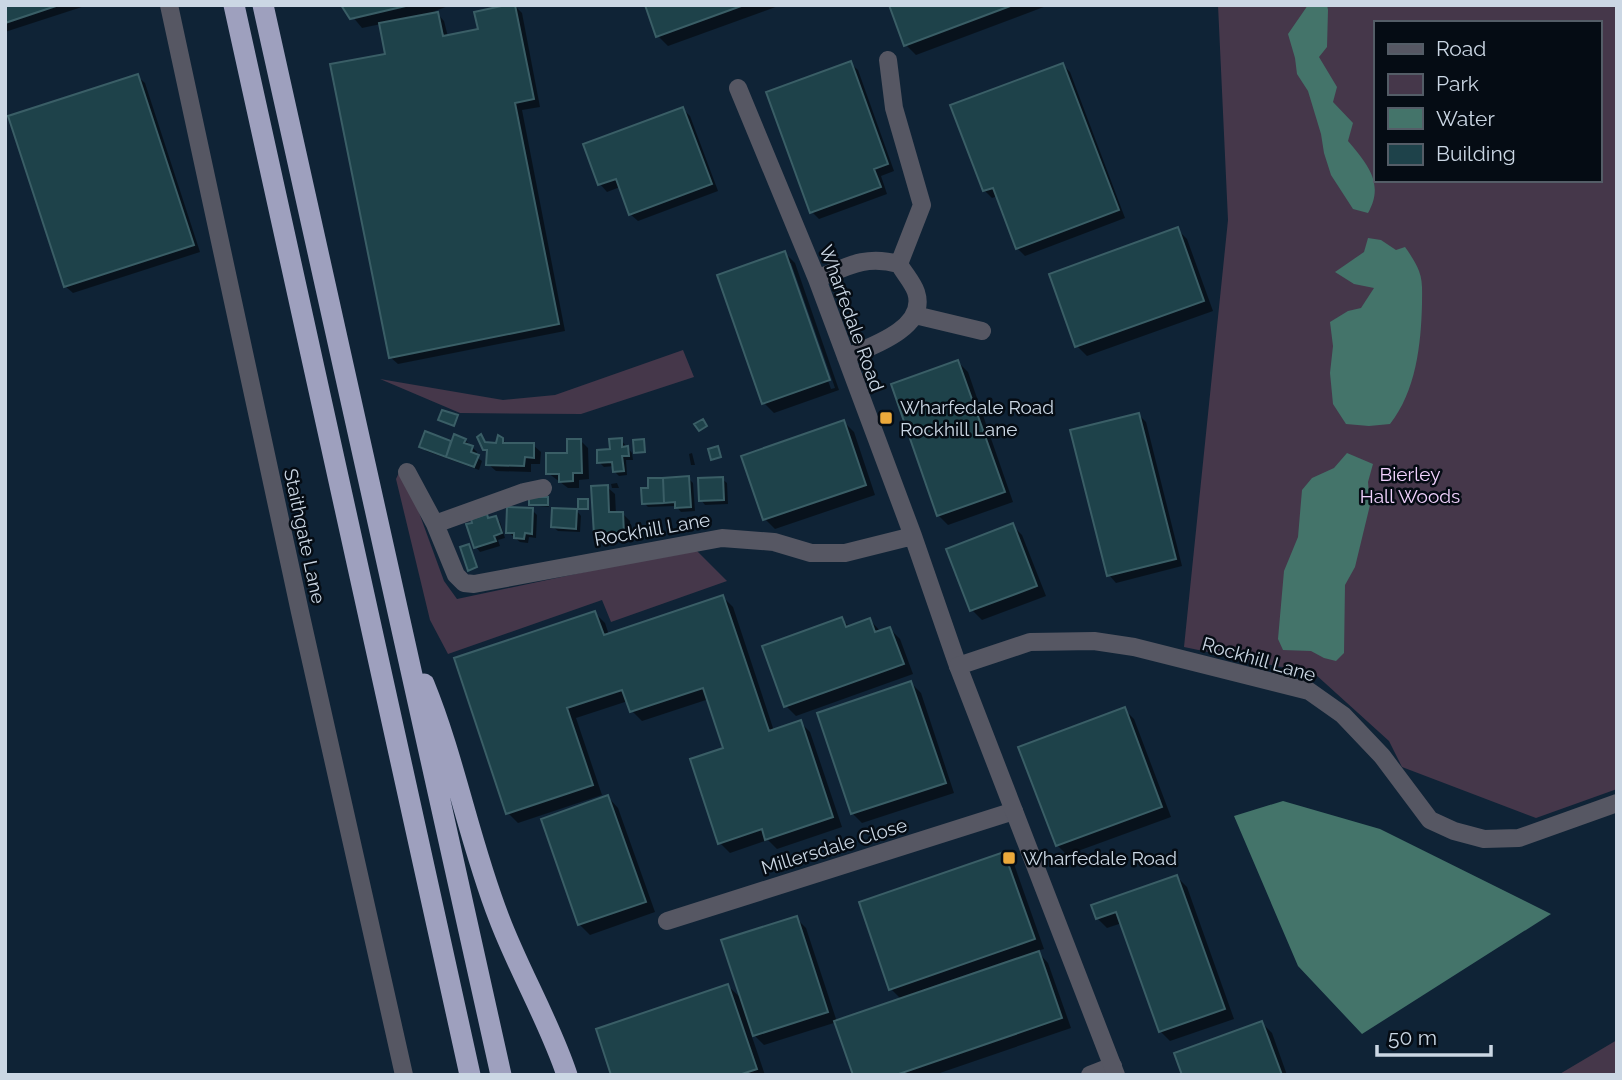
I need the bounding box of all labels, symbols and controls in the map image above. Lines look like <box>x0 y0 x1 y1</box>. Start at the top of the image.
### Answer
legend <box>1374 21 1601 182</box>
text: Road <box>1436 36 1486 61</box>
text: Park <box>1436 71 1479 96</box>
text: Water <box>1436 106 1495 131</box>
text: Building <box>1436 141 1516 166</box>
street label: Wharfedale Road <box>815 242 889 394</box>
place label: Wharfedale Road Rockhill Lane <box>900 396 1054 440</box>
marker: Wharfedale Road Rockhill Lane <box>878 410 894 426</box>
park label: Bierley Hall Woods <box>1360 463 1460 507</box>
street label: Staithgate Lane <box>280 466 330 606</box>
street label: Rockhill Lane <box>592 508 712 550</box>
street label: Rockhill Lane <box>1200 632 1318 686</box>
street label: Millersdale Close <box>758 813 910 879</box>
place label: Wharfedale Road <box>1023 847 1177 869</box>
marker: Wharfedale Road <box>1001 850 1017 866</box>
scale bar <box>1377 1014 1491 1058</box>
text: 50 m <box>1388 1025 1437 1050</box>

